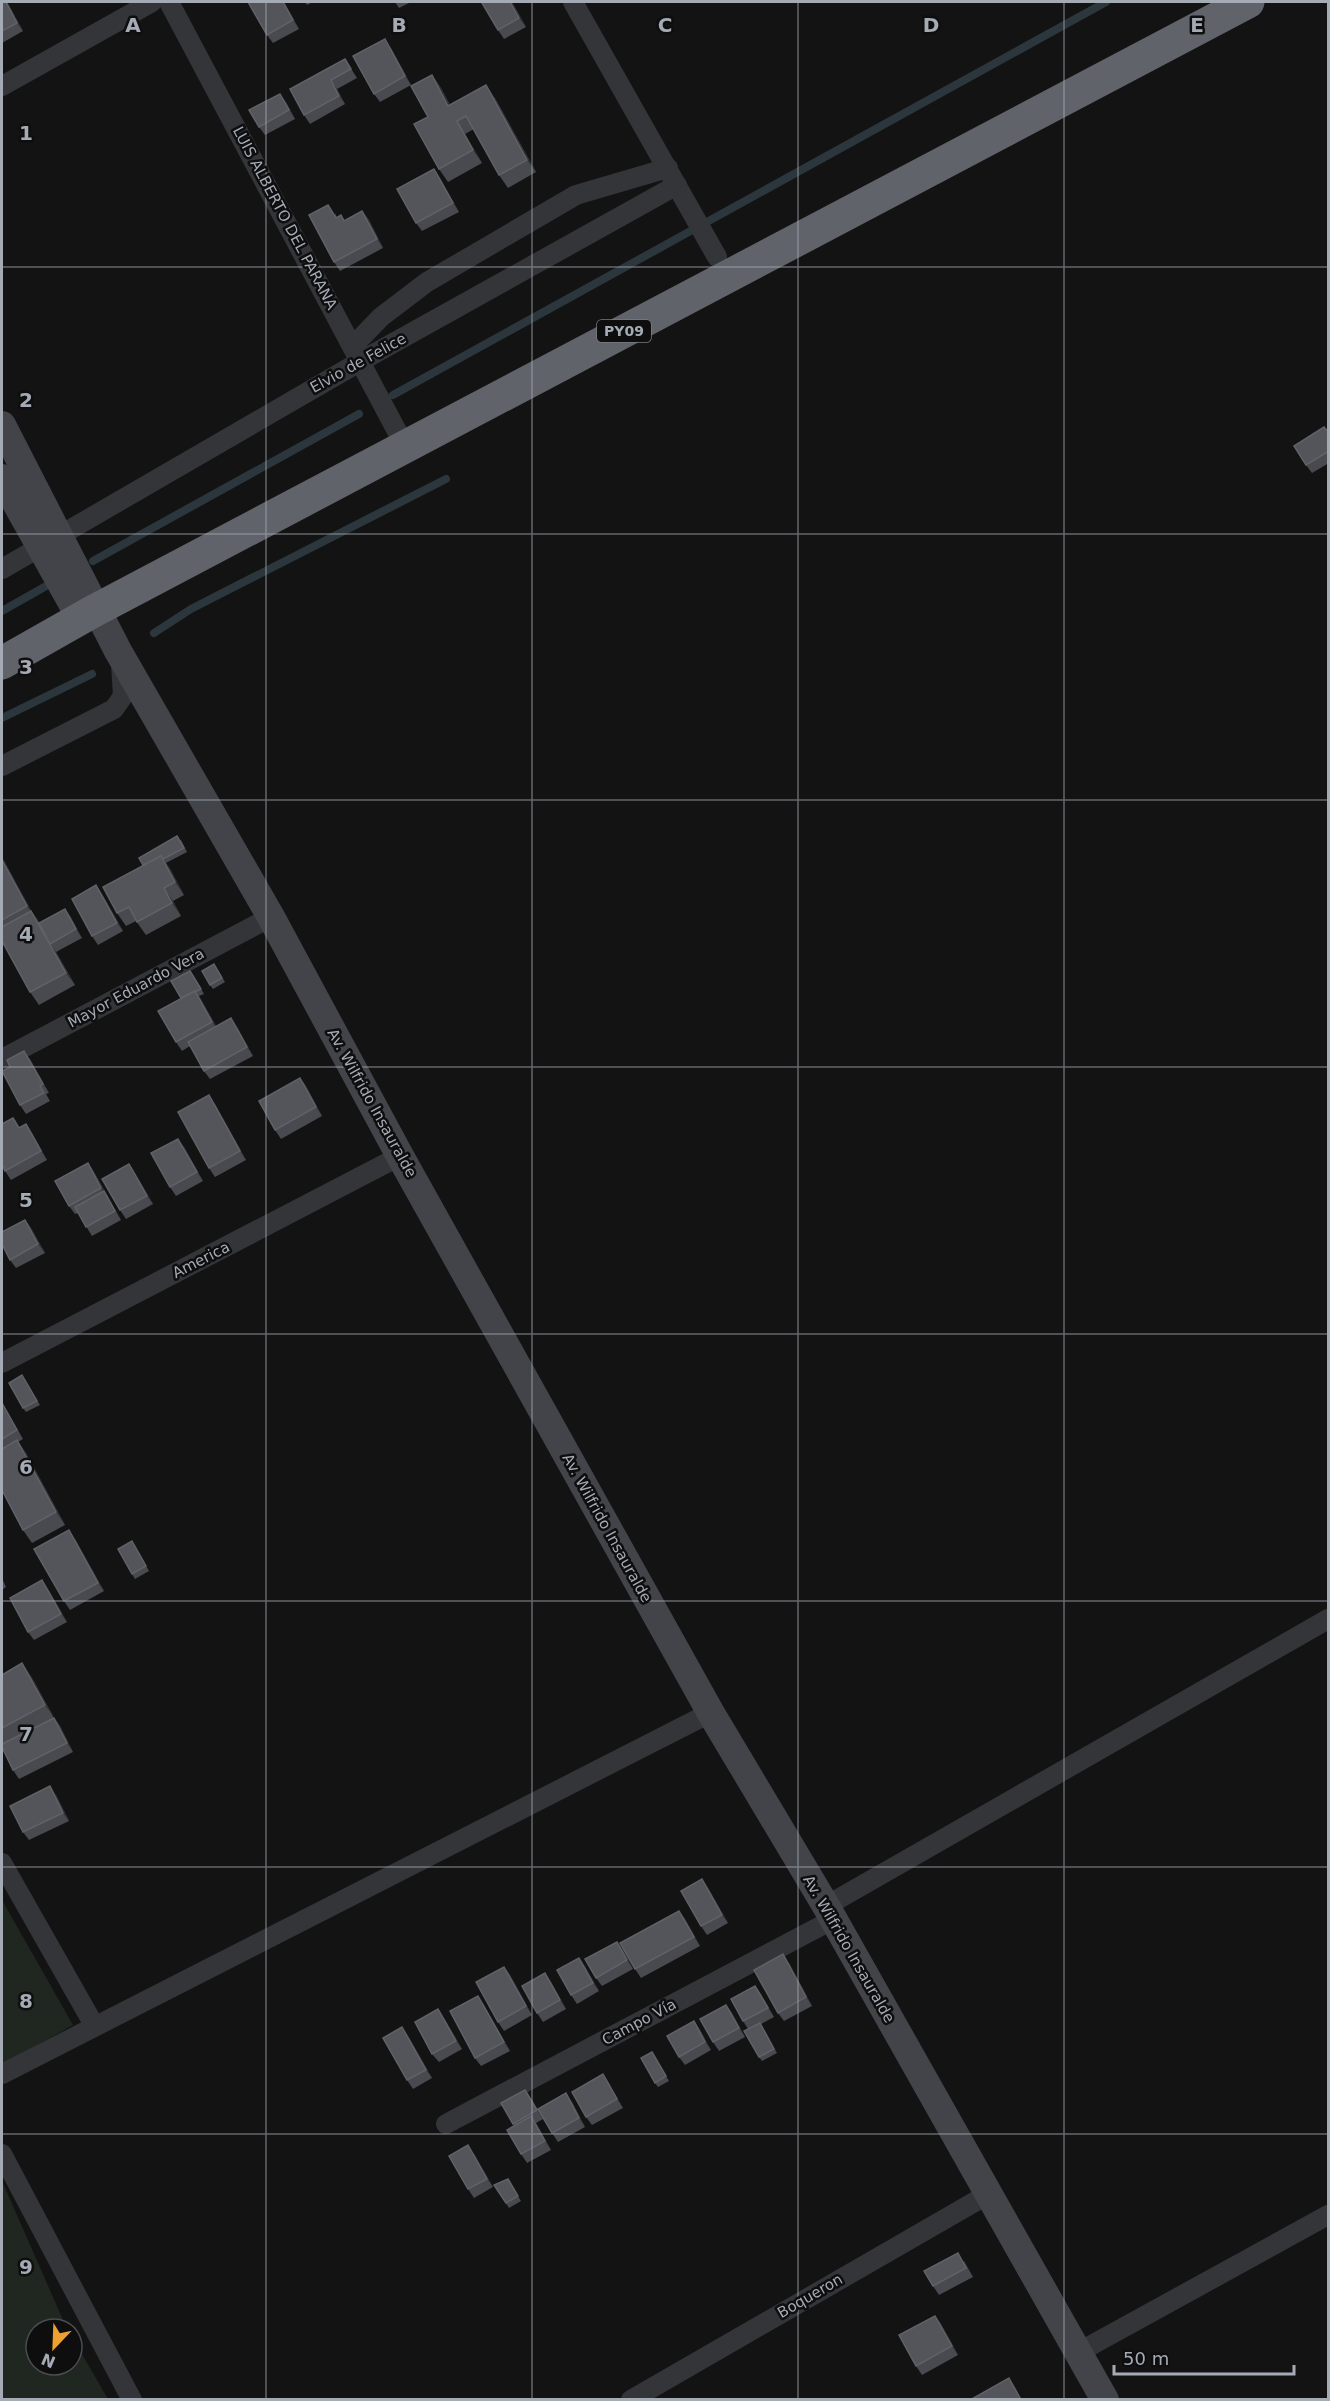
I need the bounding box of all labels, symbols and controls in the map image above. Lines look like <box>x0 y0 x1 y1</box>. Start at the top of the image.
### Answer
text: A <box>125 13 141 37</box>
text: B <box>391 13 407 37</box>
text: C <box>658 13 672 37</box>
text: D <box>923 13 939 37</box>
text: E <box>1190 13 1204 37</box>
text: 1 <box>19 121 33 145</box>
street label: LUIS ALBERTO DEL PARANA <box>229 123 341 313</box>
road number: PY09 <box>597 320 651 342</box>
street label: Elvio de Felice <box>307 329 409 397</box>
text: 2 <box>19 388 33 412</box>
text: 3 <box>19 655 33 679</box>
text: 4 <box>19 922 33 946</box>
street label: Mayor Eduardo Vera <box>65 944 207 1032</box>
street label: Av. Wilfrido Insauralde <box>324 1025 420 1181</box>
text: 5 <box>19 1188 33 1212</box>
street label: America <box>169 1238 233 1282</box>
street label: Av. Wilfrido Insauralde <box>559 1450 655 1606</box>
text: 6 <box>19 1455 33 1479</box>
text: 7 <box>19 1722 33 1746</box>
street label: Av. Wilfrido Insauralde <box>799 1872 899 2026</box>
text: 8 <box>19 1989 33 2013</box>
street label: Campo Vía <box>599 1995 679 2049</box>
text: 9 <box>19 2255 33 2279</box>
street label: Boqueron <box>774 2270 846 2322</box>
north arrow <box>24 2317 84 2377</box>
scale bar <box>1114 2338 1294 2376</box>
text: 50 m <box>1123 2348 1169 2369</box>
text: N <box>38 2349 58 2372</box>

